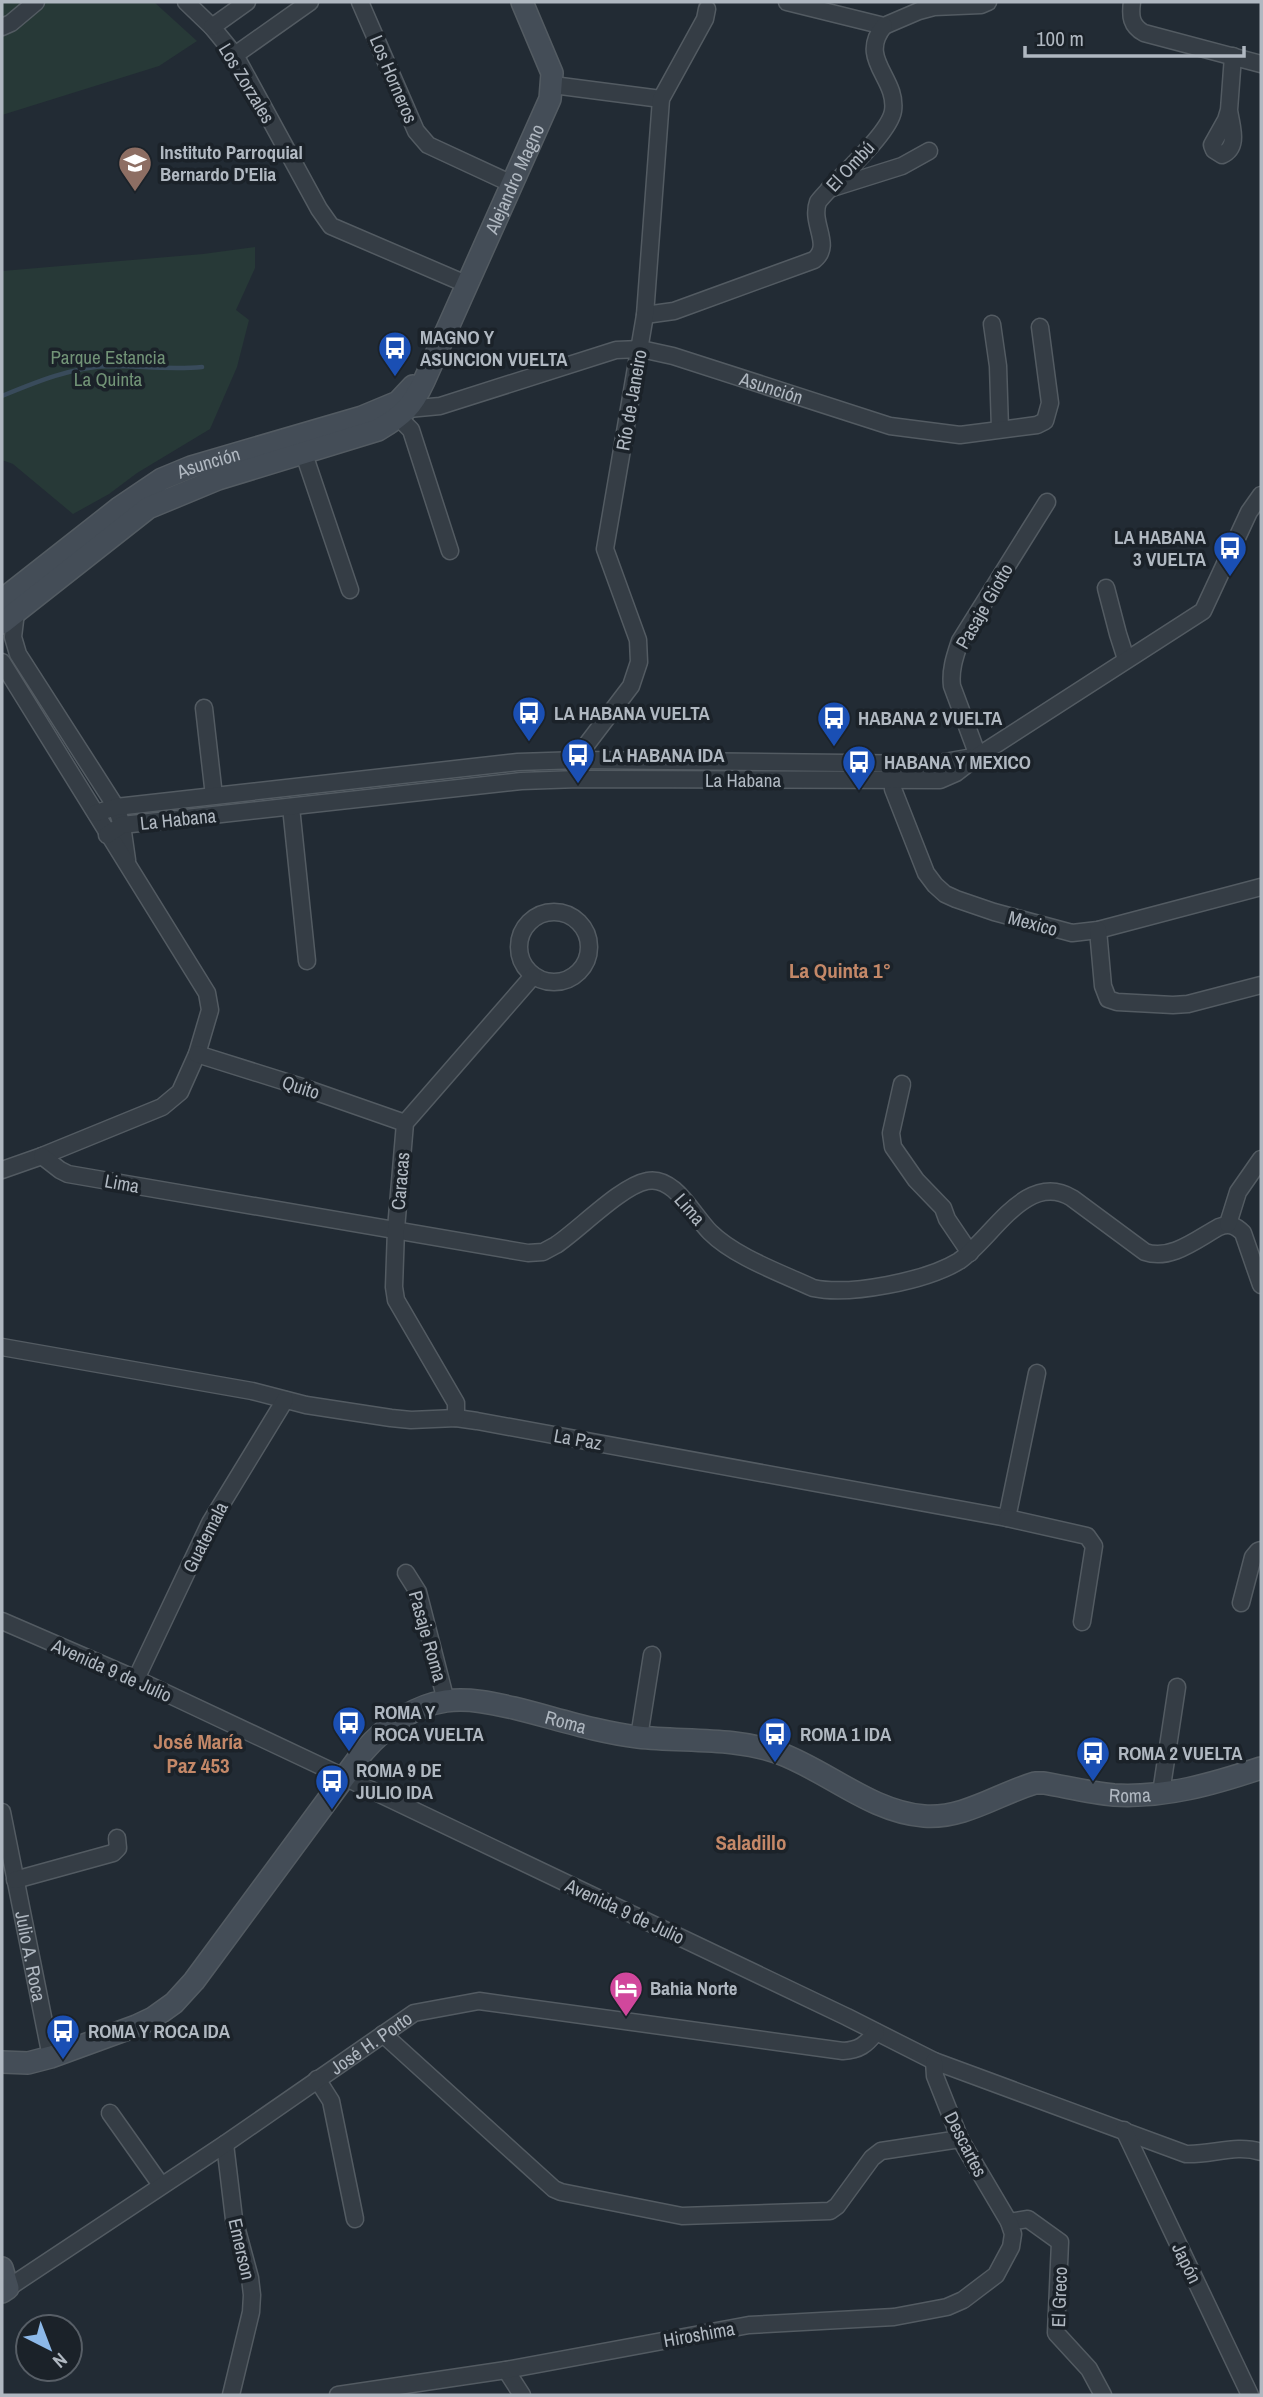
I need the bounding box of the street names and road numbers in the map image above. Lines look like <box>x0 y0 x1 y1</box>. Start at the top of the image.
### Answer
street label: Los Horneros <box>364 31 424 127</box>
street label: Los Zorzales <box>213 38 281 128</box>
street label: Alejandro Magno <box>478 120 550 239</box>
street label: El Ombú <box>820 135 880 197</box>
street label: Río de Janeiro <box>609 347 653 453</box>
street label: Asunción <box>736 365 806 410</box>
street label: Asunción <box>172 440 243 485</box>
street label: Pasaje Giotto <box>949 559 1019 653</box>
street label: La Habana <box>705 767 781 793</box>
street label: La Habana <box>139 802 218 836</box>
street label: Mexico <box>1005 904 1061 942</box>
street label: Quito <box>279 1069 323 1105</box>
street label: Caracas <box>385 1151 415 1211</box>
street label: Lima <box>103 1167 142 1199</box>
street label: Lima <box>669 1187 711 1231</box>
street label: La Paz <box>552 1422 604 1456</box>
street label: Guatemala <box>176 1497 234 1577</box>
street label: Pasaje Roma <box>403 1587 453 1685</box>
street label: Avenida 9 de Julio <box>47 1632 176 1708</box>
street label: Roma <box>542 1704 589 1740</box>
street label: Roma <box>1108 1781 1152 1808</box>
street label: Avenida 9 de Julio <box>560 1872 689 1950</box>
street label: Julio A. Roca <box>9 1909 53 2004</box>
street label: José H. Porto <box>325 2005 417 2080</box>
street label: Descartes <box>938 2107 994 2181</box>
street label: Emerson <box>222 2216 262 2282</box>
street label: Japón <box>1166 2238 1208 2288</box>
street label: El Greco <box>1045 2266 1073 2328</box>
street label: Hiroshima <box>661 2315 737 2353</box>

